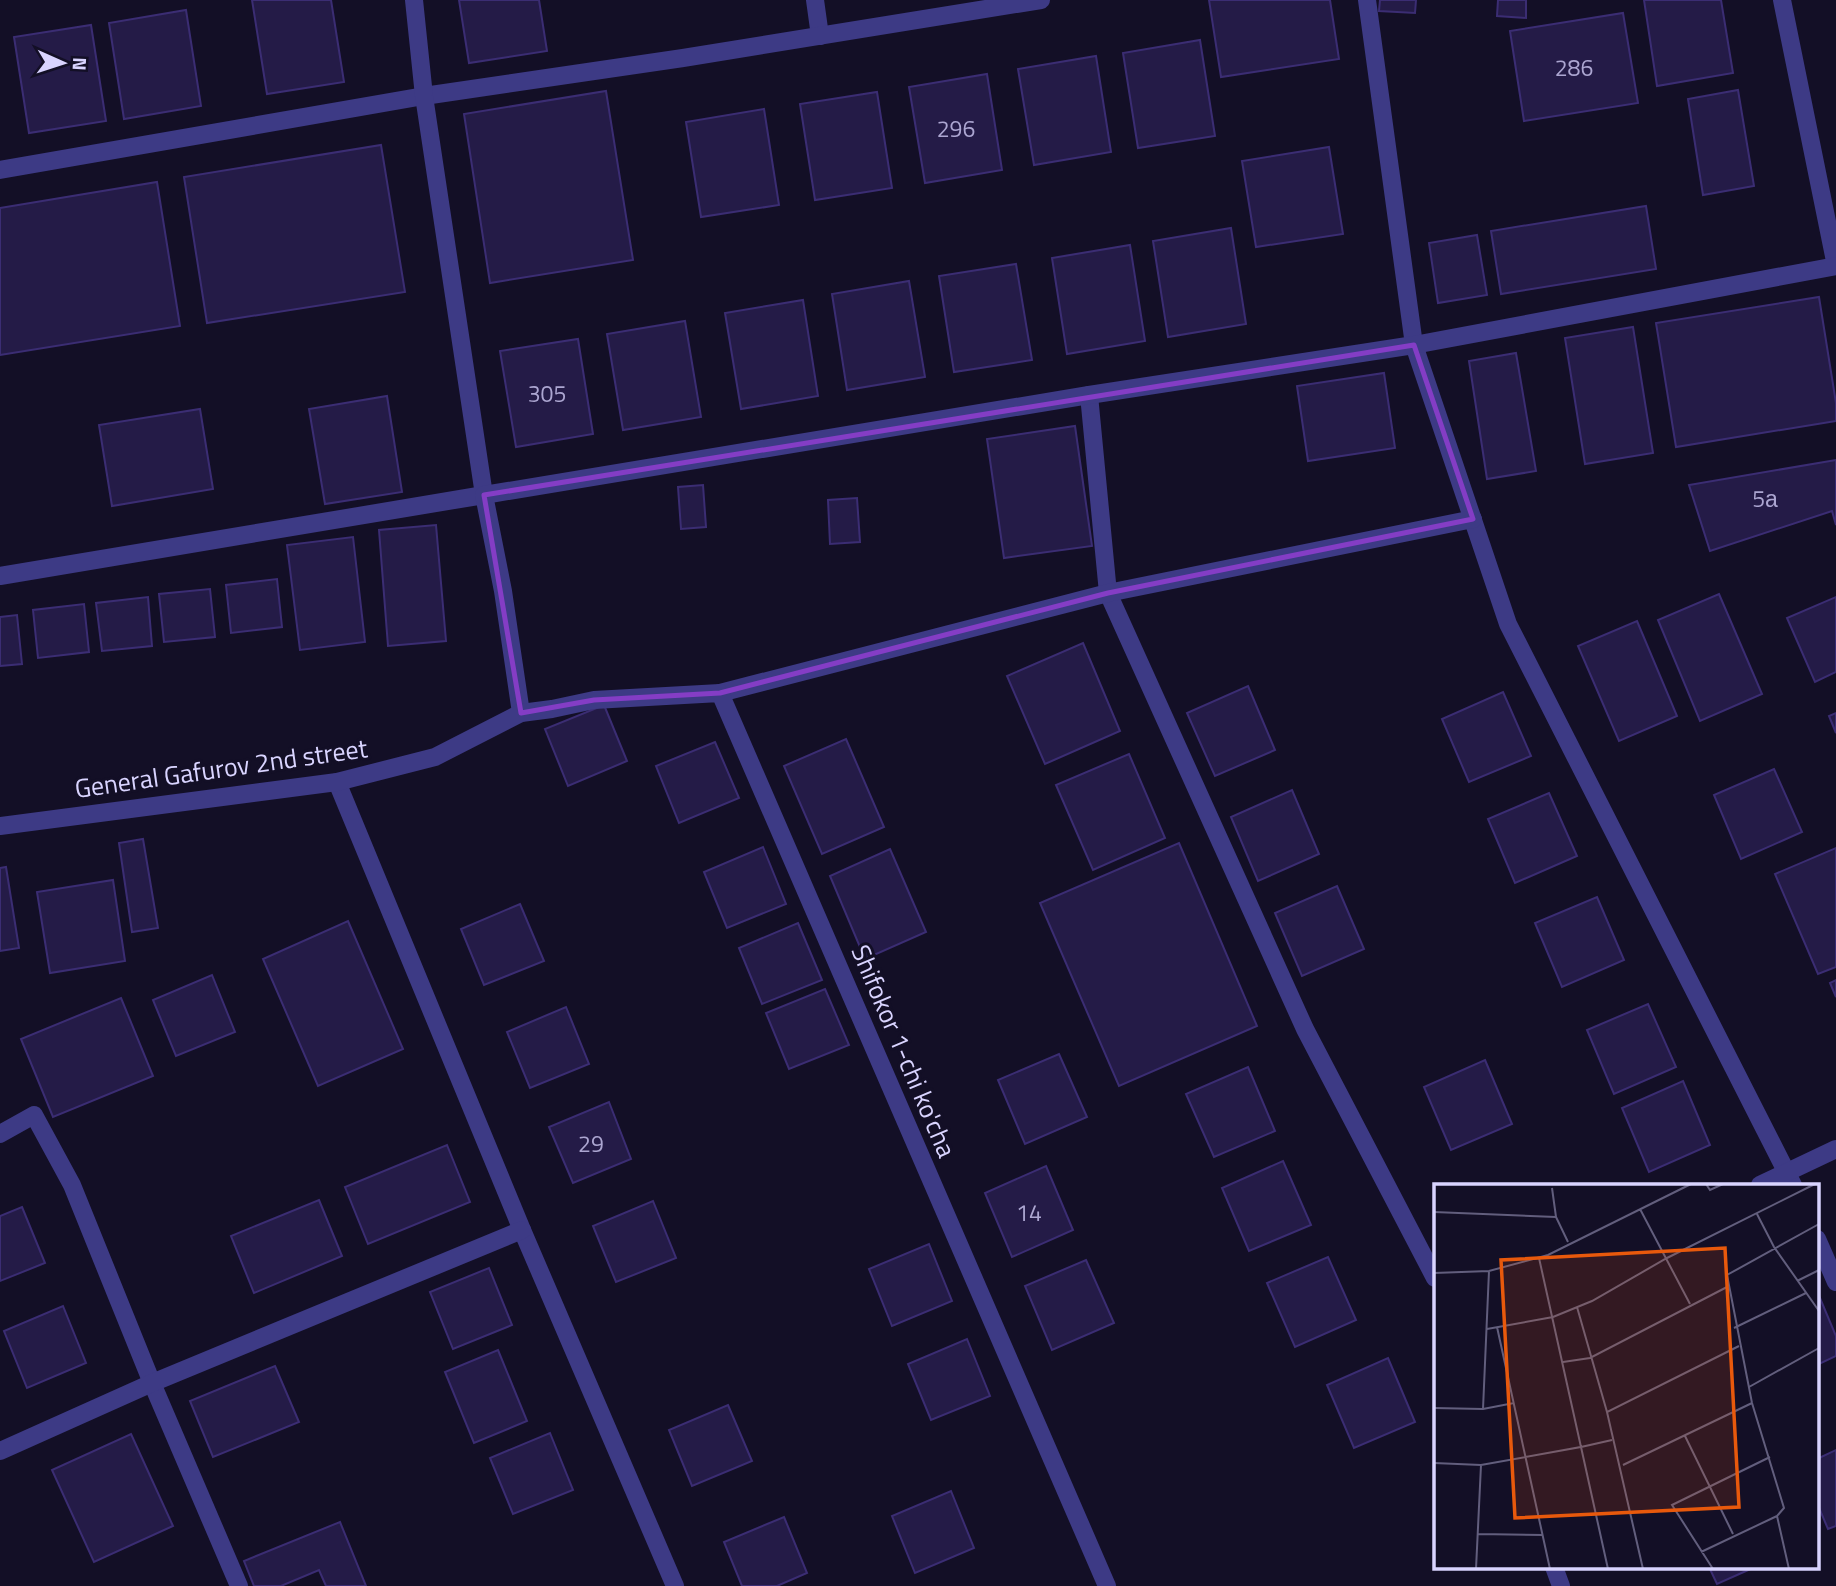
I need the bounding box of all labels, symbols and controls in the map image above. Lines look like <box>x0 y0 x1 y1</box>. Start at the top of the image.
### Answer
north arrow <box>28 28 98 98</box>
house number: 286 <box>1555 50 1593 85</box>
text: N <box>66 57 95 71</box>
house number: 296 <box>937 111 975 146</box>
house number: 305 <box>528 376 566 411</box>
house number: 5а <box>1752 481 1778 516</box>
street label: General Gafurov 2nd street <box>72 728 370 808</box>
street label: Shifokor 1-chi ko'cha <box>842 939 966 1163</box>
house number: 29 <box>578 1126 604 1161</box>
inset map <box>1434 1184 1818 1568</box>
house number: 14 <box>1016 1195 1042 1230</box>

